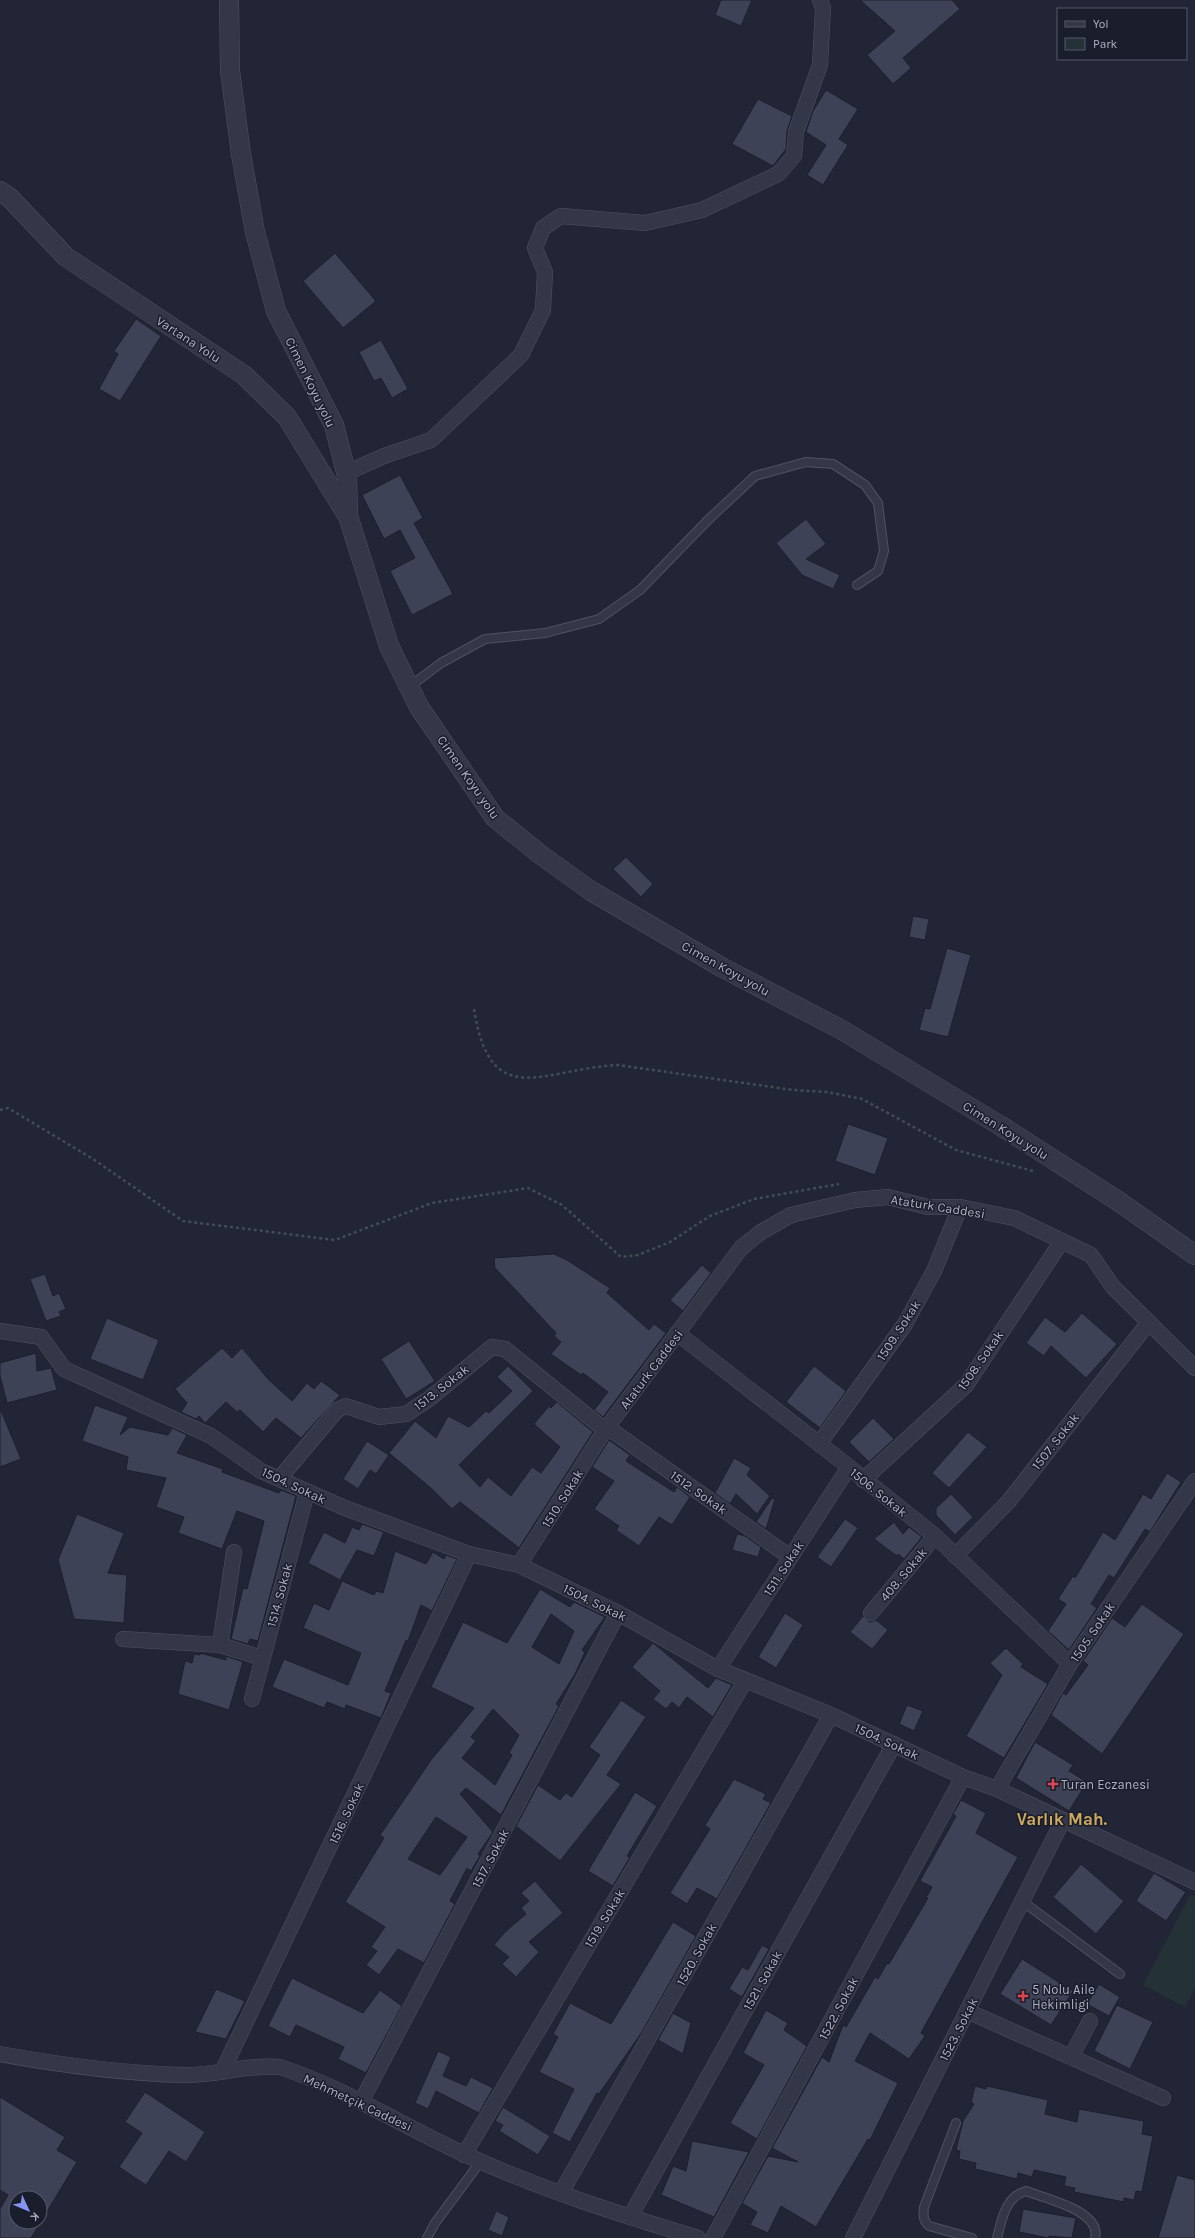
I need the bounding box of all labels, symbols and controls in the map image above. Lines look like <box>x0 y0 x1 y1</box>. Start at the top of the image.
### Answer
legend <box>1057 8 1187 60</box>
text: Yol <box>1093 17 1109 31</box>
text: Park <box>1093 37 1118 51</box>
street label: Vartana Yolu <box>154 313 224 366</box>
street label: Cimen Koyu yolu <box>282 335 339 430</box>
street label: Cimen Koyu yolu <box>434 733 503 822</box>
street label: Cimen Koyu yolu <box>679 938 772 999</box>
street label: Cimen Koyu yolu <box>960 1098 1051 1163</box>
street label: Ataturk Caddesi <box>890 1192 986 1221</box>
street label: 1509. Sokak <box>873 1297 924 1363</box>
street label: Ataturk Caddesi <box>617 1327 686 1412</box>
street label: 1508. Sokak <box>954 1328 1006 1393</box>
street label: 1513. Sokak <box>411 1361 472 1414</box>
street label: 1507. Sokak <box>1029 1410 1082 1473</box>
street label: 1504. Sokak <box>259 1464 328 1507</box>
street label: 1506. Sokak <box>847 1465 910 1520</box>
street label: 1510. Sokak <box>539 1466 586 1530</box>
street label: 1512. Sokak <box>668 1467 730 1517</box>
street label: 1511. Sokak <box>760 1538 807 1599</box>
street label: 408. Sokak <box>877 1545 930 1604</box>
street label: 1514. Sokak <box>264 1562 295 1629</box>
street label: 1504. Sokak <box>561 1581 629 1624</box>
street label: 1505. Sokak <box>1067 1600 1118 1665</box>
street label: 1504. Sokak <box>852 1720 921 1763</box>
place label: Turan Eczanesi <box>1061 1777 1150 1792</box>
marker: Turan Eczanesi <box>1048 1779 1058 1789</box>
street label: 1516. Sokak <box>326 1780 367 1846</box>
district label: Varlık Mah. <box>1017 1809 1108 1829</box>
street label: 1517. Sokak <box>469 1826 512 1890</box>
street label: 1519. Sokak <box>581 1886 628 1950</box>
street label: 1520. Sokak <box>673 1920 720 1988</box>
street label: 1521. Sokak <box>740 1948 785 2013</box>
street label: 1522. Sokak <box>816 1974 861 2042</box>
place label: 5 Nolu Aile Hekimligi <box>1032 1982 1095 2012</box>
marker: 5 Nolu Aile Hekimligi <box>1017 1990 1029 2002</box>
street label: 1523. Sokak <box>936 1995 981 2063</box>
street label: Mehmetçik Caddesi <box>301 2071 415 2134</box>
north arrow <box>8 2190 48 2230</box>
text: K <box>27 2209 42 2224</box>

